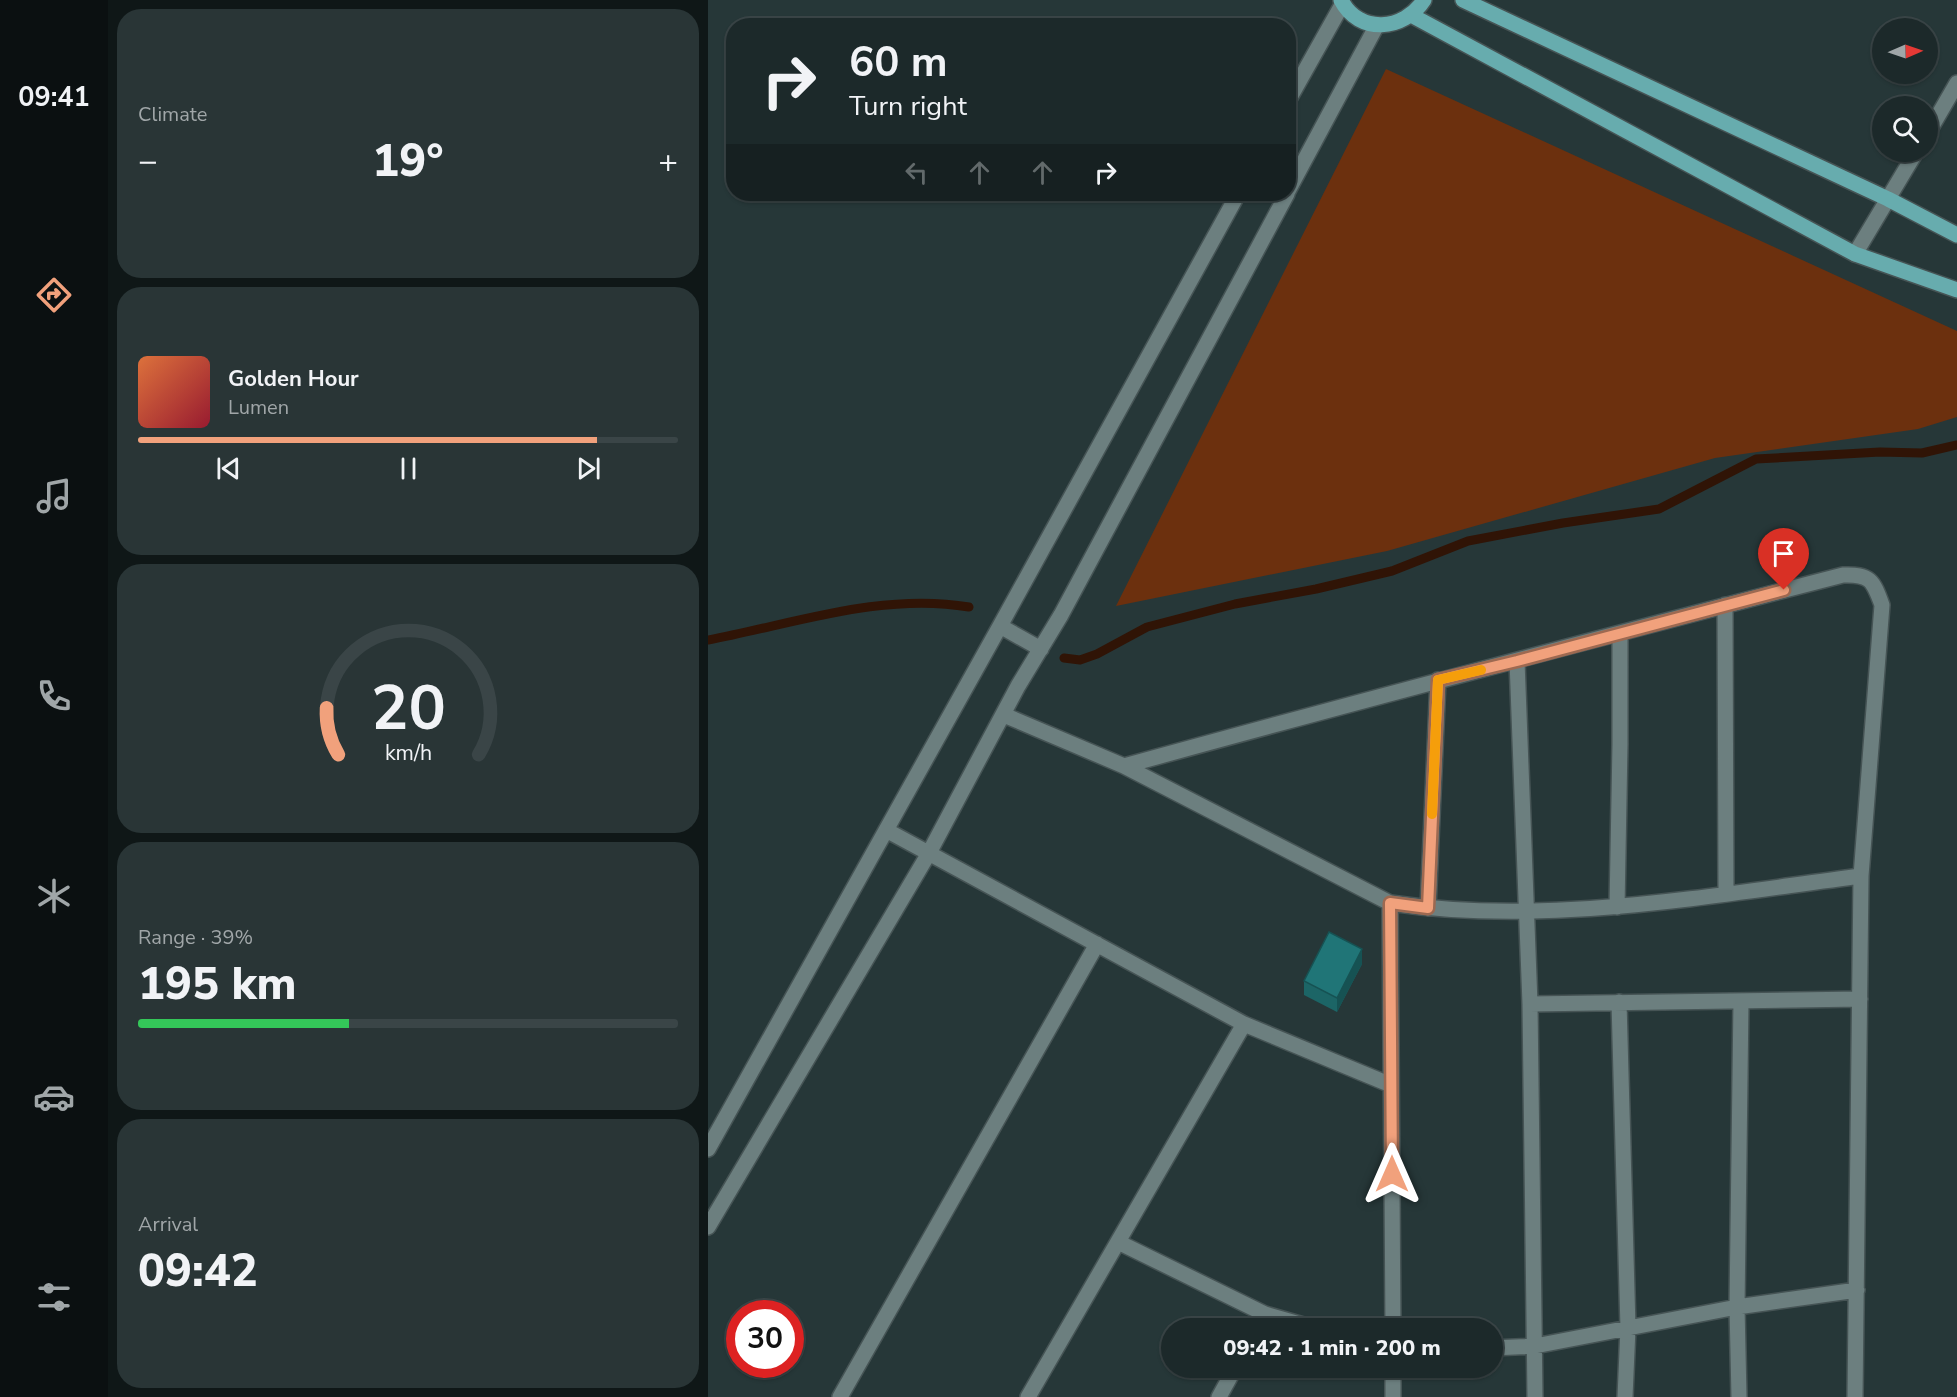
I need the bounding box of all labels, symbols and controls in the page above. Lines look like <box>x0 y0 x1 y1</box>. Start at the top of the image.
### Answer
north arrow <box>1872 18 1938 84</box>
map controls <box>1872 18 1938 162</box>
text: 60 m <box>849 34 948 91</box>
icon: right <box>750 42 828 120</box>
text: 09:41 <box>18 79 90 116</box>
text: Turn right <box>849 88 967 125</box>
button: search <box>1872 96 1938 162</box>
text: Climate <box>138 101 207 128</box>
text: 19° <box>372 131 444 192</box>
text: − <box>138 139 158 184</box>
text: + <box>658 139 678 184</box>
icon: left <box>900 156 933 189</box>
icon: ahead <box>963 156 996 189</box>
icon: ahead <box>1026 156 1059 189</box>
icon: right <box>1089 156 1122 189</box>
icon: directions <box>33 274 75 316</box>
text: Golden Hour <box>228 364 359 394</box>
text: Lumen <box>228 394 289 421</box>
icon: previous <box>212 452 245 485</box>
icon: pause <box>392 452 425 485</box>
icon: next <box>572 452 605 485</box>
icon: music <box>33 475 75 517</box>
pin <box>1758 528 1809 590</box>
icon: arrive <box>1767 537 1800 570</box>
text: 20 <box>371 667 445 752</box>
icon: phone <box>33 675 75 717</box>
text: km/h <box>384 739 432 769</box>
icon: climate <box>33 875 75 917</box>
text: Range · 39% <box>138 924 253 951</box>
text: 195 km <box>138 954 297 1015</box>
icon: car <box>33 1076 75 1118</box>
position arrow <box>1360 1142 1424 1206</box>
text: Arrival <box>138 1211 198 1238</box>
text: 09:42 <box>138 1241 258 1302</box>
icon: filters <box>33 1276 75 1318</box>
speed limit sign: 30 <box>726 1300 804 1378</box>
text: 09:42 · 1 min · 200 m <box>1223 1333 1441 1363</box>

